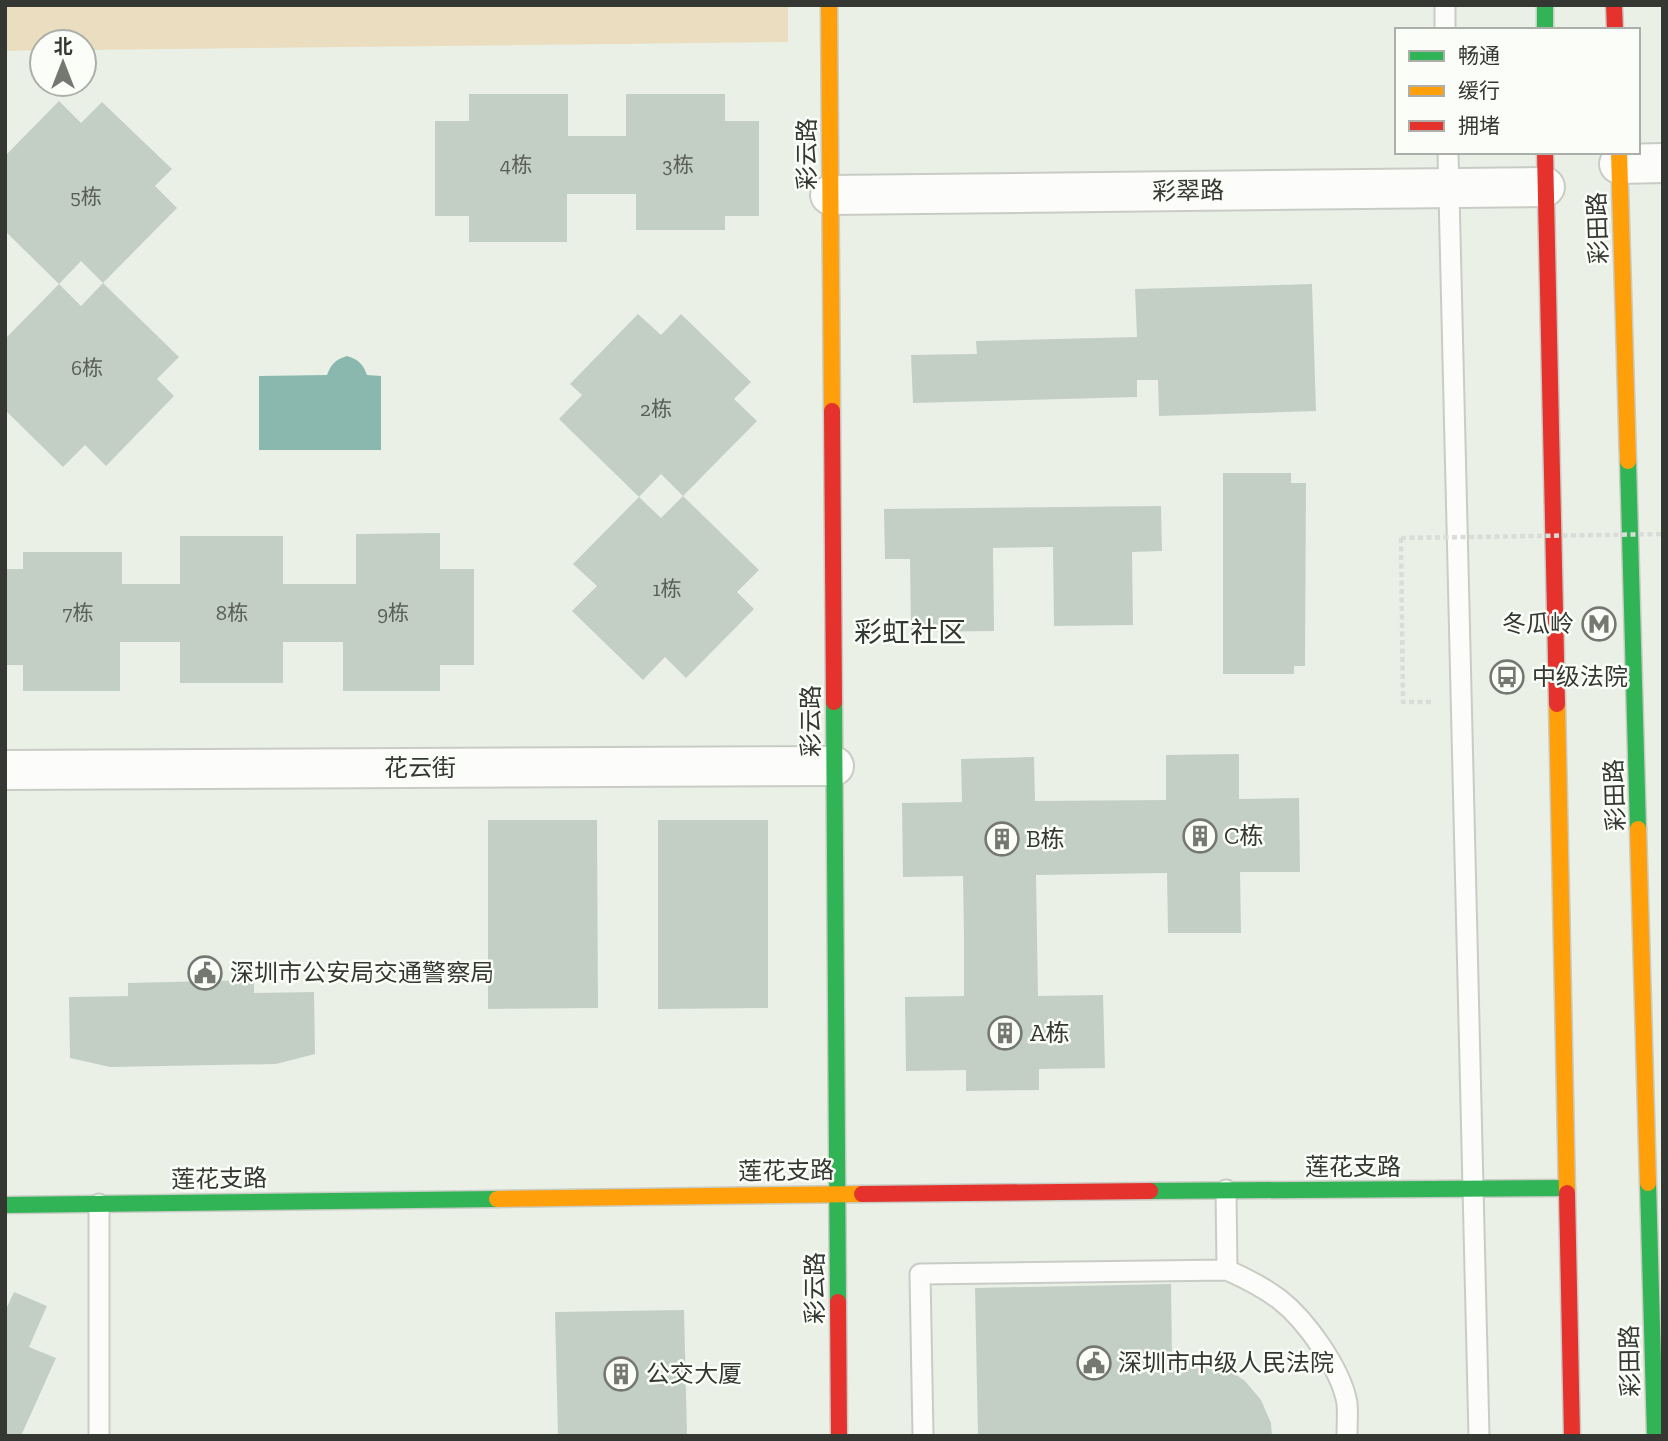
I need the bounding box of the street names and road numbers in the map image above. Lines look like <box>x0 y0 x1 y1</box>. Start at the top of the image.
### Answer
street label: 彩云路 <box>792 118 821 190</box>
street label: 彩翠路 <box>1152 175 1224 206</box>
street label: 彩田路 <box>1582 192 1613 265</box>
street label: 彩云路 <box>796 685 825 757</box>
street label: 花云街 <box>384 753 456 782</box>
street label: 彩田路 <box>1599 759 1630 832</box>
street label: 莲花支路 <box>1305 1152 1401 1181</box>
street label: 莲花支路 <box>738 1155 834 1186</box>
street label: 莲花支路 <box>171 1163 267 1194</box>
street label: 彩云路 <box>800 1252 829 1324</box>
street label: 彩田路 <box>1614 1325 1645 1397</box>

